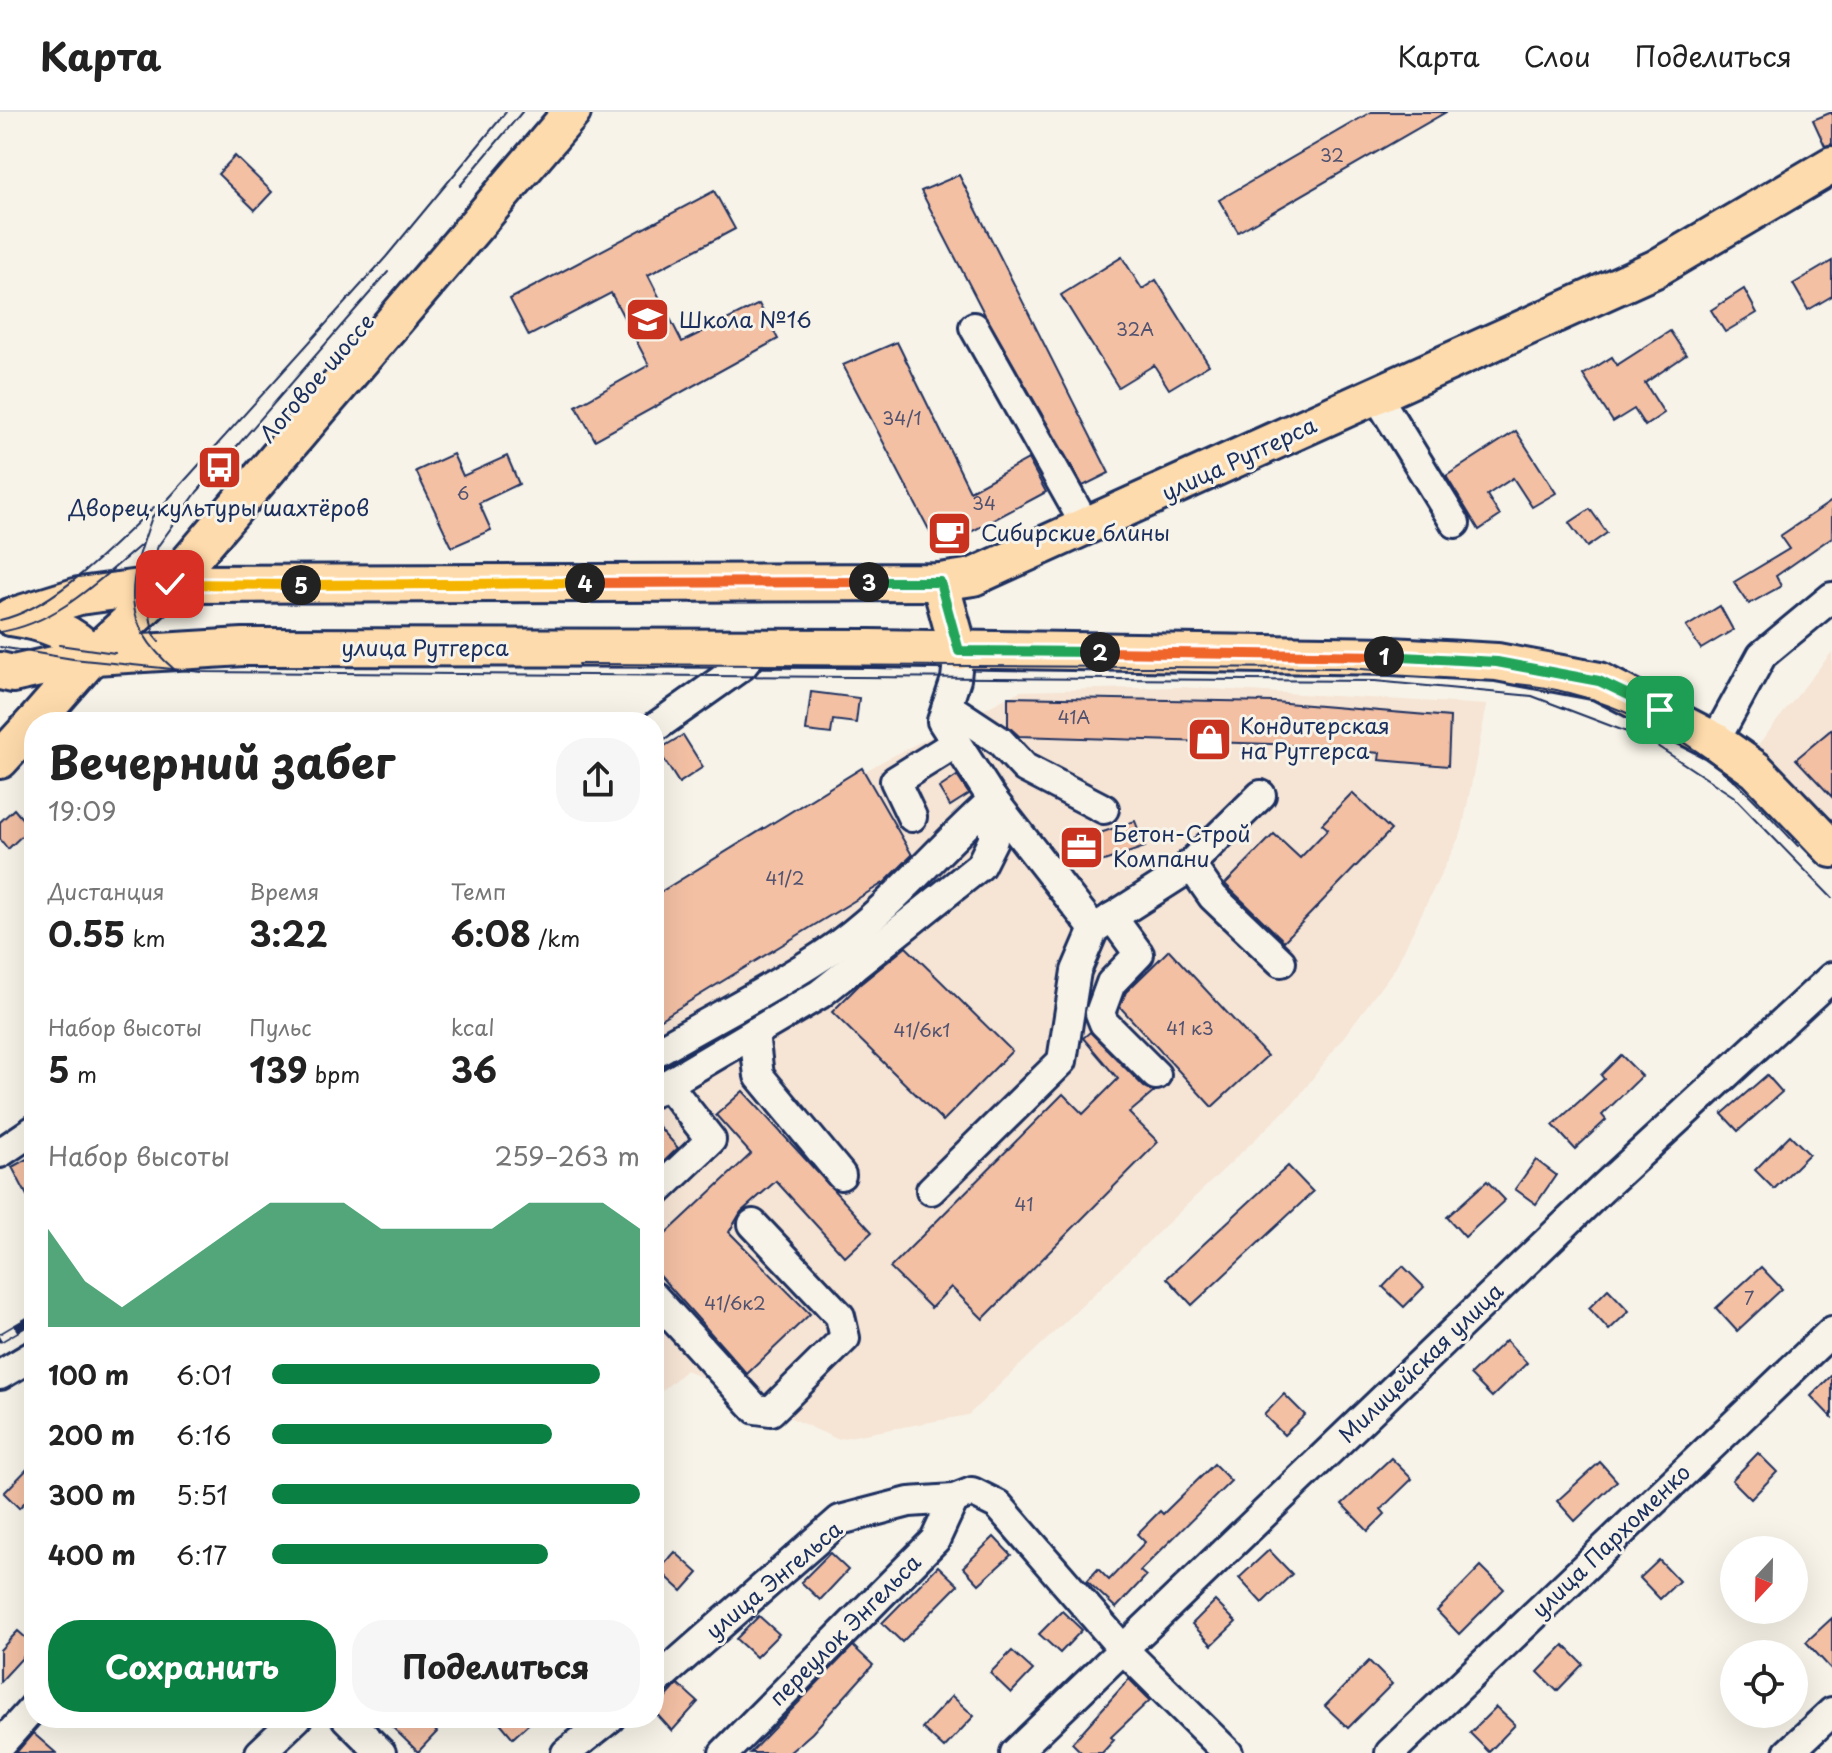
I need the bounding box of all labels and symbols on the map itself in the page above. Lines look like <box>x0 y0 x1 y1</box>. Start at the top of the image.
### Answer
house number: 32 <box>1320 141 1344 168</box>
school or university icon: Школа №16 <box>624 296 672 344</box>
place label: Школа №16 <box>679 302 812 335</box>
street label: Логовое шоссе <box>250 305 381 449</box>
house number: 32А <box>1116 315 1154 342</box>
house number: 34/1 <box>882 404 922 431</box>
street label: улица Рутгерса <box>1155 407 1322 508</box>
bus stop icon: Дворец культуры шахтёров <box>195 443 243 491</box>
house number: 6 <box>457 479 469 506</box>
house number: 34 <box>972 489 996 516</box>
place label: Дворец культуры шахтёров <box>68 490 369 523</box>
cafe icon: Сибирские блины <box>926 509 974 557</box>
place label: Сибирские блины <box>981 515 1170 548</box>
pin <box>136 550 204 618</box>
pin: 3 <box>849 562 889 602</box>
pin: 4 <box>565 563 605 603</box>
pin: 5 <box>281 565 321 605</box>
street label: улица Рутгерса <box>341 630 509 663</box>
pin: 2 <box>1080 632 1120 672</box>
pin: 1 <box>1364 636 1404 676</box>
pin <box>1626 676 1694 744</box>
house number: 41А <box>1058 703 1091 730</box>
place label: Кондитерская на Рутгерса <box>1240 708 1390 766</box>
shop icon: Кондитерская на Рутгерса <box>1185 715 1233 763</box>
place label: Бетон-Строй Компани <box>1113 816 1251 874</box>
office icon: Бетон-Строй Компани <box>1058 823 1106 871</box>
house number: 41/2 <box>766 864 804 891</box>
house number: 41 к3 <box>1166 1014 1214 1041</box>
house number: 41/6к1 <box>894 1016 950 1043</box>
house number: 41 <box>1015 1190 1033 1217</box>
street label: Милицейская улица <box>1330 1274 1510 1450</box>
house number: 7 <box>1744 1284 1754 1311</box>
house number: 41/6к2 <box>704 1289 766 1316</box>
street label: улица Пархоменко <box>1523 1455 1697 1625</box>
street label: улица Энгельса <box>698 1512 849 1646</box>
north arrow <box>1720 1536 1808 1624</box>
street label: переулок Энгельса <box>760 1545 928 1712</box>

